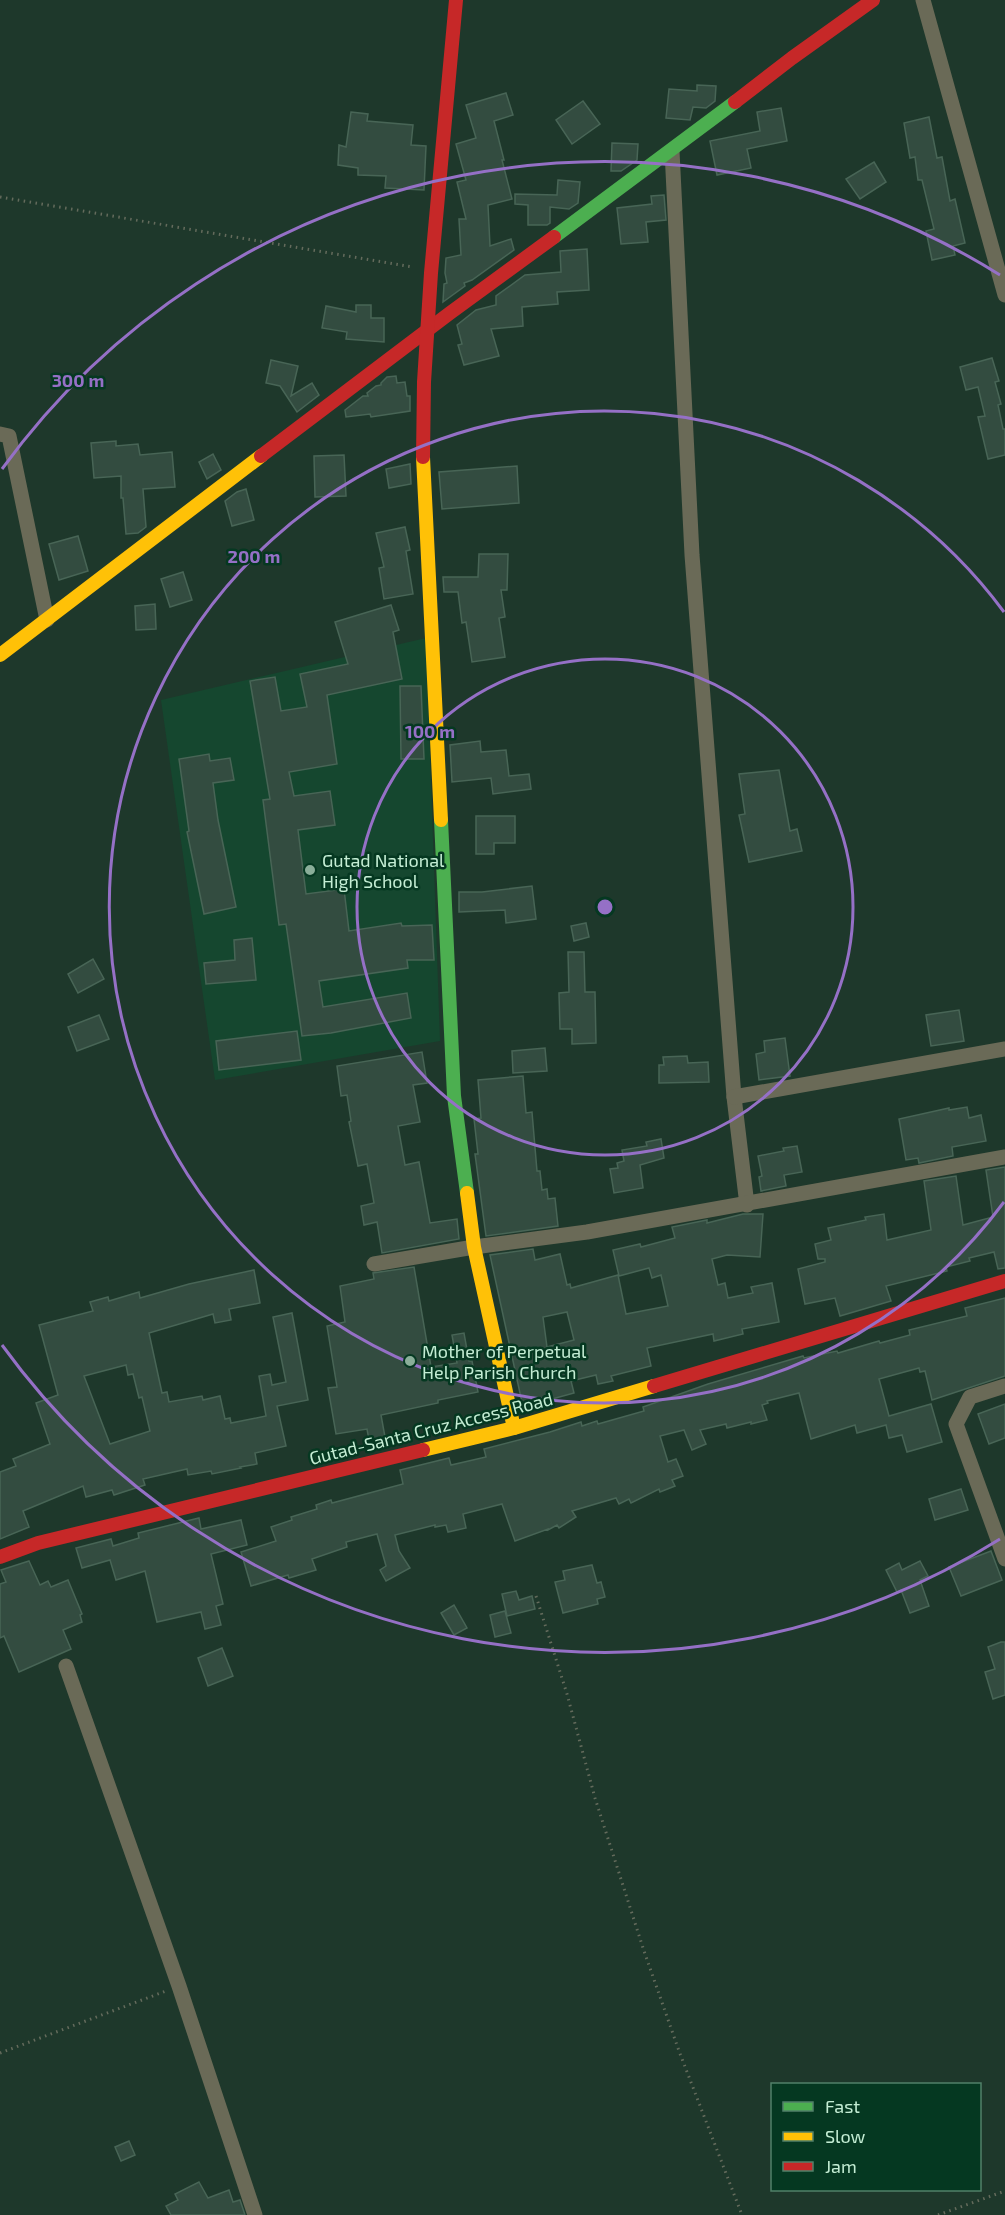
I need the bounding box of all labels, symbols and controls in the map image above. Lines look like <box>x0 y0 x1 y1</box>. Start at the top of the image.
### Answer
text: 300 m <box>52 369 104 391</box>
text: 200 m <box>228 545 280 567</box>
text: 100 m <box>405 720 455 742</box>
place label: Gutad National High School <box>322 849 445 892</box>
marker: Gutad National High School <box>303 863 317 877</box>
centre of rings <box>595 897 615 917</box>
place label: Mother of Perpetual Help Parish Church <box>422 1340 587 1383</box>
marker: Mother of Perpetual Help Parish Church <box>403 1354 417 1368</box>
street label: Gutad-Santa Cruz Access Road <box>307 1387 555 1469</box>
legend <box>771 2083 981 2191</box>
text: Fast <box>825 2095 860 2117</box>
text: Slow <box>825 2125 866 2147</box>
text: Jam <box>825 2155 857 2177</box>

